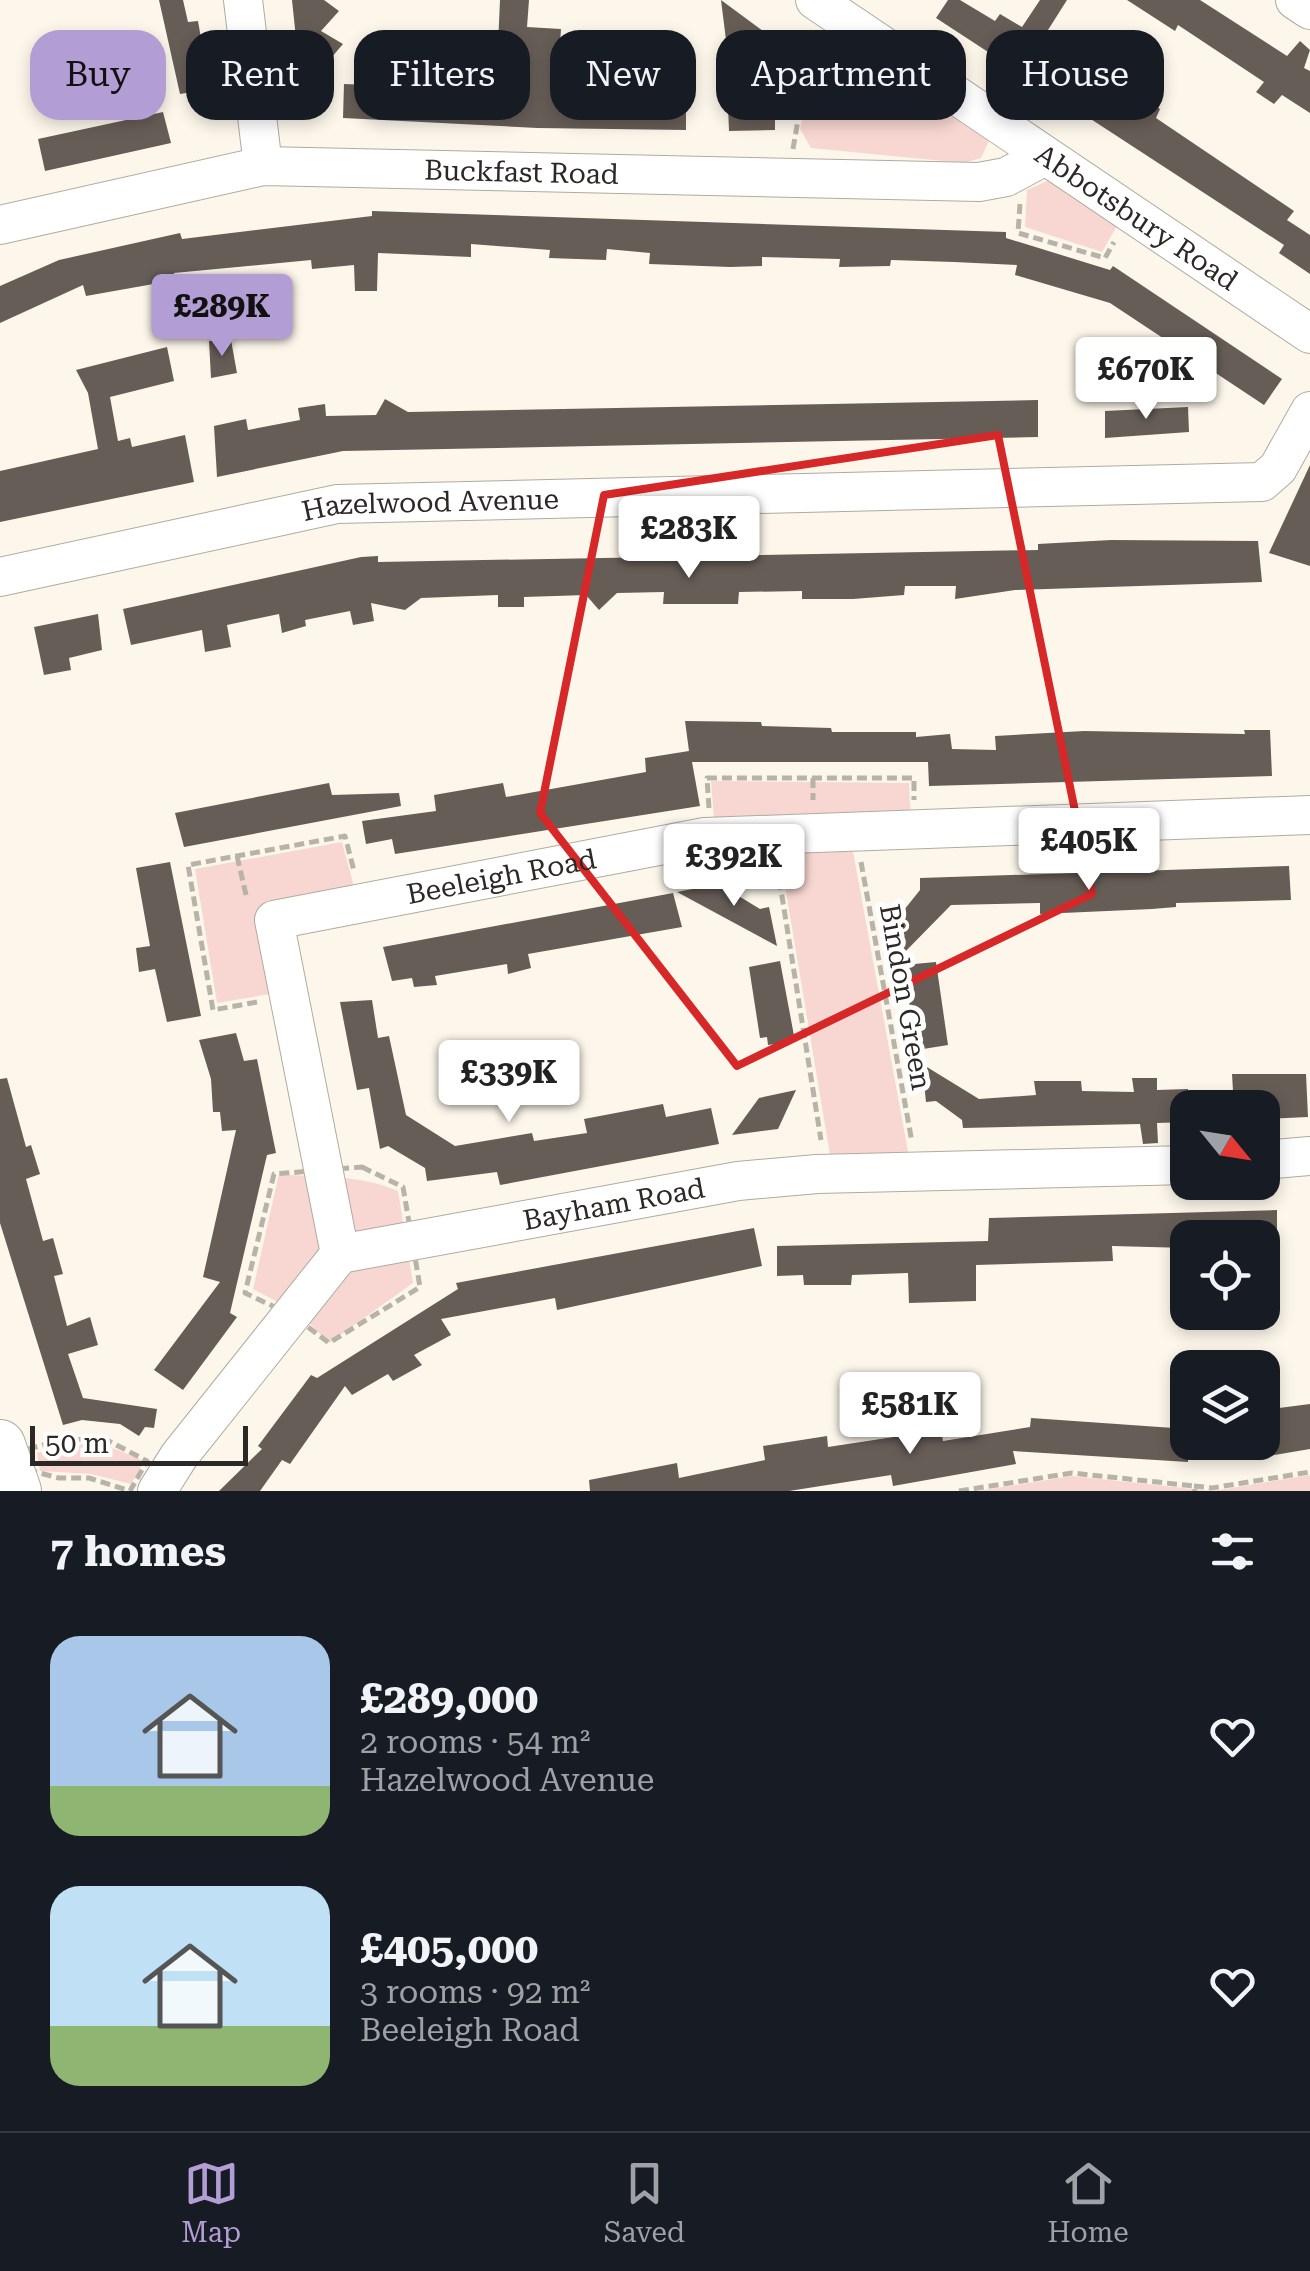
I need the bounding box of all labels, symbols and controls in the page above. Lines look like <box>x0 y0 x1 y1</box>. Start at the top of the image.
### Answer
chip: Buy <box>30 30 166 120</box>
chip: Rent <box>186 30 334 120</box>
chip: Filters <box>354 30 530 120</box>
chip: New <box>550 30 696 120</box>
chip: Apartment <box>716 30 966 120</box>
chip: House <box>986 30 1164 120</box>
street label: Abbotsbury Road <box>1029 137 1244 297</box>
street label: Buckfast Road <box>424 154 619 191</box>
pin: £289K <box>152 274 292 359</box>
text: £289K <box>174 287 270 325</box>
pin: £670K <box>1076 337 1216 422</box>
text: £670K <box>1098 350 1194 388</box>
street label: Hazelwood Avenue <box>299 483 559 528</box>
pin: £283K <box>619 496 759 581</box>
text: £283K <box>641 509 737 547</box>
pin: £405K <box>1019 808 1159 893</box>
text: £405K <box>1041 821 1137 859</box>
pin: £392K <box>664 824 804 909</box>
text: £392K <box>686 837 782 875</box>
street label: Beeleigh Road <box>404 842 599 911</box>
street label: Bindon Green <box>873 902 938 1093</box>
pin: £339K <box>439 1040 579 1125</box>
text: £339K <box>461 1053 557 1091</box>
north arrow <box>1170 1090 1280 1200</box>
map controls <box>1170 1090 1280 1460</box>
street label: Bayham Road <box>520 1171 708 1237</box>
button: locate <box>1170 1220 1280 1330</box>
button: layers <box>1170 1350 1280 1460</box>
pin: £581K <box>840 1372 980 1457</box>
text: £581K <box>862 1385 958 1423</box>
scale bar <box>30 1421 248 1466</box>
text: 50 m <box>45 1427 109 1460</box>
icon: filters <box>1205 1524 1260 1579</box>
text: 7 homes <box>50 1527 226 1576</box>
text: £289,000 <box>360 1674 538 1723</box>
icon: home <box>130 1676 250 1796</box>
icon: heart <box>1205 1709 1260 1764</box>
text: 2 rooms · 54 m² <box>360 1723 590 1761</box>
text: Hazelwood Avenue <box>360 1761 654 1799</box>
text: £405,000 <box>360 1924 538 1973</box>
icon: home <box>130 1926 250 2046</box>
icon: heart <box>1205 1959 1260 2014</box>
text: 3 rooms · 92 m² <box>360 1973 590 2011</box>
text: Beeleigh Road <box>360 2011 580 2049</box>
tab: Map <box>181 2156 241 2249</box>
tab: Saved <box>604 2156 685 2249</box>
tab: Home <box>1048 2156 1129 2249</box>

